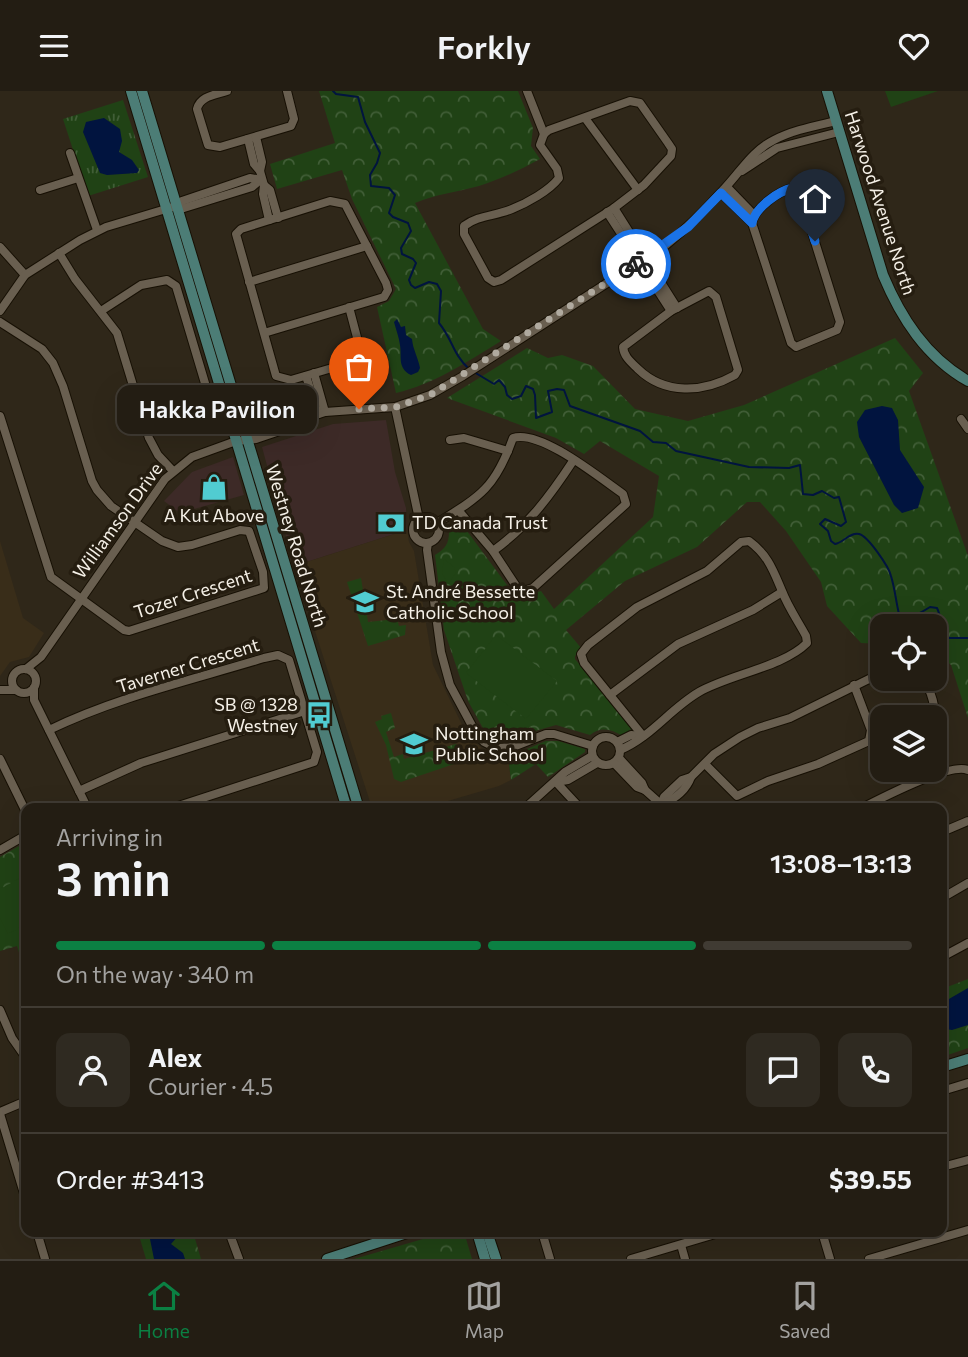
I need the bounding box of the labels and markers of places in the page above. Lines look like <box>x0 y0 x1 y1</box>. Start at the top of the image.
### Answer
pin <box>785 169 845 241</box>
pin <box>329 337 389 409</box>
callout: Hakka Pavilion <box>118 385 317 433</box>
shop icon: A Kut Above <box>199 472 229 502</box>
place label: A Kut Above <box>164 504 264 526</box>
bank icon: TD Canada Trust <box>376 508 406 538</box>
place label: TD Canada Trust <box>412 511 548 533</box>
place label: St. André Bessette Catholic School <box>386 580 535 623</box>
school or university icon: St. André Bessette Catholic School <box>350 587 380 617</box>
place label: SB @ 1328 Westney <box>214 693 298 736</box>
bus stop icon: SB @ 1328 Westney <box>304 700 334 730</box>
place label: Nottingham Public School <box>435 722 544 765</box>
school or university icon: Nottingham Public School <box>399 729 429 759</box>

